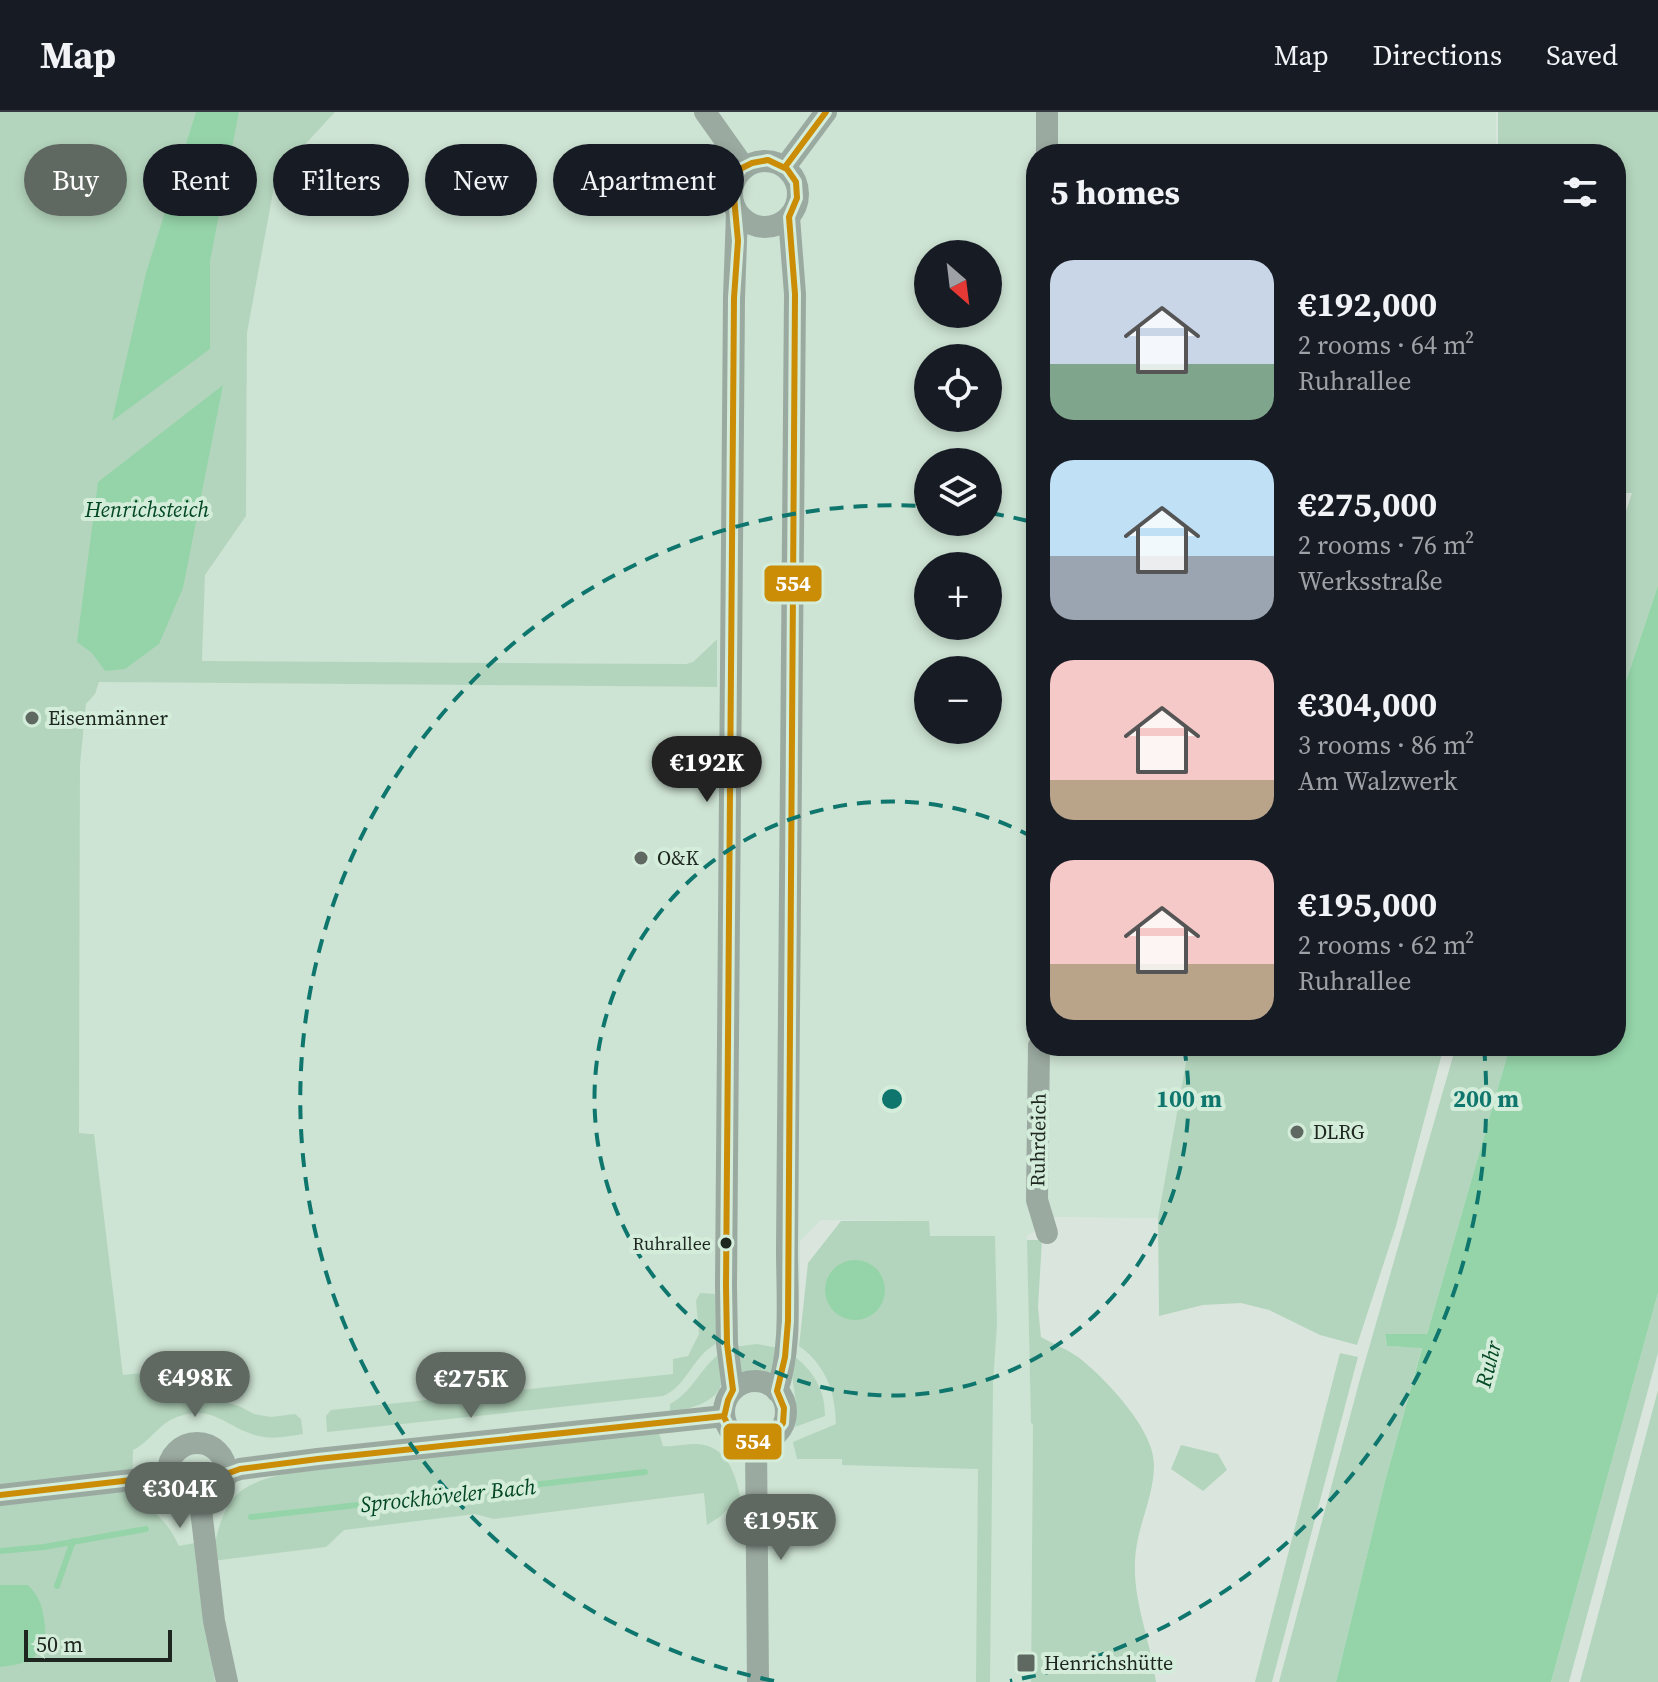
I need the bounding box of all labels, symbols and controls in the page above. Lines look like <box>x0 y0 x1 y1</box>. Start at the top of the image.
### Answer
text: Map <box>40 29 116 81</box>
text: Map <box>1274 36 1329 74</box>
text: Directions <box>1373 36 1502 74</box>
text: Saved <box>1546 36 1618 74</box>
chip: Buy <box>24 144 127 216</box>
chip: Rent <box>143 144 257 216</box>
chip: Filters <box>273 144 409 216</box>
chip: New <box>425 144 537 216</box>
chip: Apartment <box>553 144 744 216</box>
text: 5 homes <box>1050 169 1180 215</box>
icon: filters <box>1558 170 1602 214</box>
north arrow <box>914 240 1002 328</box>
map controls <box>914 240 1002 744</box>
text: €192,000 <box>1298 281 1437 327</box>
icon: home <box>1114 292 1210 388</box>
text: 2 rooms · 64 m² <box>1298 327 1474 363</box>
button: locate <box>914 344 1002 432</box>
text: Ruhrallee <box>1298 363 1411 399</box>
button: layers <box>914 448 1002 536</box>
text: €275,000 <box>1298 481 1437 527</box>
icon: home <box>1114 492 1210 588</box>
water label: Henrichsteich <box>84 494 209 524</box>
text: 2 rooms · 76 m² <box>1298 527 1474 563</box>
button: + <box>914 552 1002 640</box>
text: Werksstraße <box>1298 563 1443 599</box>
line badge: 554 <box>763 564 823 603</box>
text: 554 <box>775 568 811 598</box>
button: − <box>914 656 1002 744</box>
text: €304,000 <box>1298 681 1437 727</box>
icon: home <box>1114 692 1210 788</box>
place label: Eisenmänner <box>48 704 169 732</box>
marker: Eisenmänner <box>23 709 41 727</box>
text: 3 rooms · 86 m² <box>1298 727 1474 763</box>
pin: €192K <box>651 736 763 804</box>
text: €192K <box>670 744 744 780</box>
text: Am Walzwerk <box>1298 763 1458 799</box>
place label: O&K <box>657 844 700 872</box>
marker: O&K <box>632 849 650 867</box>
text: €195,000 <box>1298 881 1437 927</box>
icon: home <box>1114 892 1210 988</box>
text: 2 rooms · 62 m² <box>1298 927 1474 963</box>
text: Ruhrallee <box>1298 963 1411 999</box>
text: 100 m <box>1156 1082 1222 1115</box>
text: 200 m <box>1453 1082 1519 1115</box>
centre of rings <box>878 1085 906 1113</box>
street label: Ruhrdeich <box>1023 1093 1053 1187</box>
place label: DLRG <box>1313 1118 1365 1146</box>
marker: DLRG <box>1288 1123 1306 1141</box>
place label: Ruhrallee <box>633 1231 711 1256</box>
marker: Ruhrallee <box>718 1235 734 1251</box>
water label: Ruhr <box>1468 1336 1509 1391</box>
pin: €498K <box>139 1351 251 1419</box>
pin: €275K <box>415 1352 527 1420</box>
text: €498K <box>158 1359 232 1395</box>
text: €275K <box>434 1360 508 1396</box>
line badge: 554 <box>722 1422 783 1461</box>
text: 554 <box>735 1426 771 1456</box>
pin: €304K <box>124 1462 236 1530</box>
text: €304K <box>143 1470 217 1506</box>
water label: Sprockhöveler Bach <box>359 1471 537 1519</box>
pin: €195K <box>725 1494 837 1562</box>
text: €195K <box>744 1502 818 1538</box>
scale bar <box>24 1626 172 1662</box>
text: 50 m <box>36 1629 83 1659</box>
place label: Henrichshütte <box>1044 1649 1173 1677</box>
marker: Henrichshütte <box>1015 1652 1037 1674</box>

